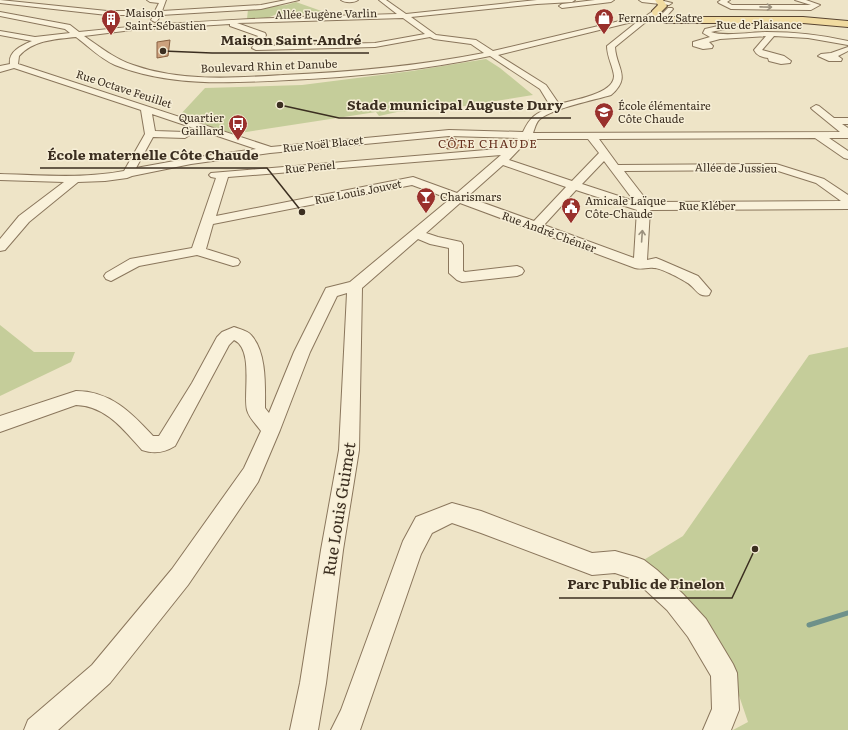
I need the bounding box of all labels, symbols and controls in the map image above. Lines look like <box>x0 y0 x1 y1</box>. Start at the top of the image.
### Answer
one-way arrow <box>759 3 772 11</box>
place label: Maison Saint-Sébastien <box>125 4 206 33</box>
street label: Allée Eugène Varlin <box>275 4 377 22</box>
shop icon: Fernandez Satre <box>593 7 615 35</box>
building icon: Maison Saint-Sébastien <box>100 8 122 36</box>
place label: Fernandez Satre <box>618 9 703 25</box>
street label: Rue de Plaisance <box>716 16 802 32</box>
callout: Maison Saint-André <box>212 27 369 53</box>
text: Maison Saint-André <box>220 29 362 49</box>
street label: Boulevard Rhin et Danube <box>200 55 338 75</box>
street label: Rue Octave Feuillet <box>74 65 175 111</box>
callout: Stade municipal Auguste Dury <box>339 92 571 118</box>
text: Stade municipal Auguste Dury <box>347 94 563 114</box>
place label: École élémentaire Côte Chaude <box>618 97 711 126</box>
school or university icon: École élémentaire Côte Chaude <box>593 101 615 129</box>
place label: Quartier Gaillard <box>179 109 225 138</box>
bus stop icon: Quartier Gaillard <box>227 113 249 141</box>
street label: Rue Noël Blacet <box>282 131 365 155</box>
district label: CÔTE CHAUDE <box>438 134 538 152</box>
callout: École maternelle Côte Chaude <box>40 142 267 168</box>
text: École maternelle Côte Chaude <box>47 144 259 164</box>
street label: Rue Penel <box>284 156 336 176</box>
street label: Allée de Jussieu <box>695 158 777 176</box>
street label: Rue Louis Jouvet <box>313 175 403 207</box>
bar icon: Charismars <box>415 186 437 214</box>
place label: Charismars <box>440 188 501 204</box>
place label: Amicale Laïque Côte-Chaude <box>585 192 666 221</box>
public building icon: Amicale Laïque Côte-Chaude <box>560 196 582 224</box>
street label: Rue Kléber <box>678 197 736 213</box>
street label: Rue André Chénier <box>500 207 599 256</box>
one-way arrow <box>638 230 645 243</box>
street label: Rue Louis Guimet <box>316 440 361 578</box>
callout: Parc Public de Pinelon <box>559 572 732 598</box>
text: Parc Public de Pinelon <box>567 573 725 593</box>

